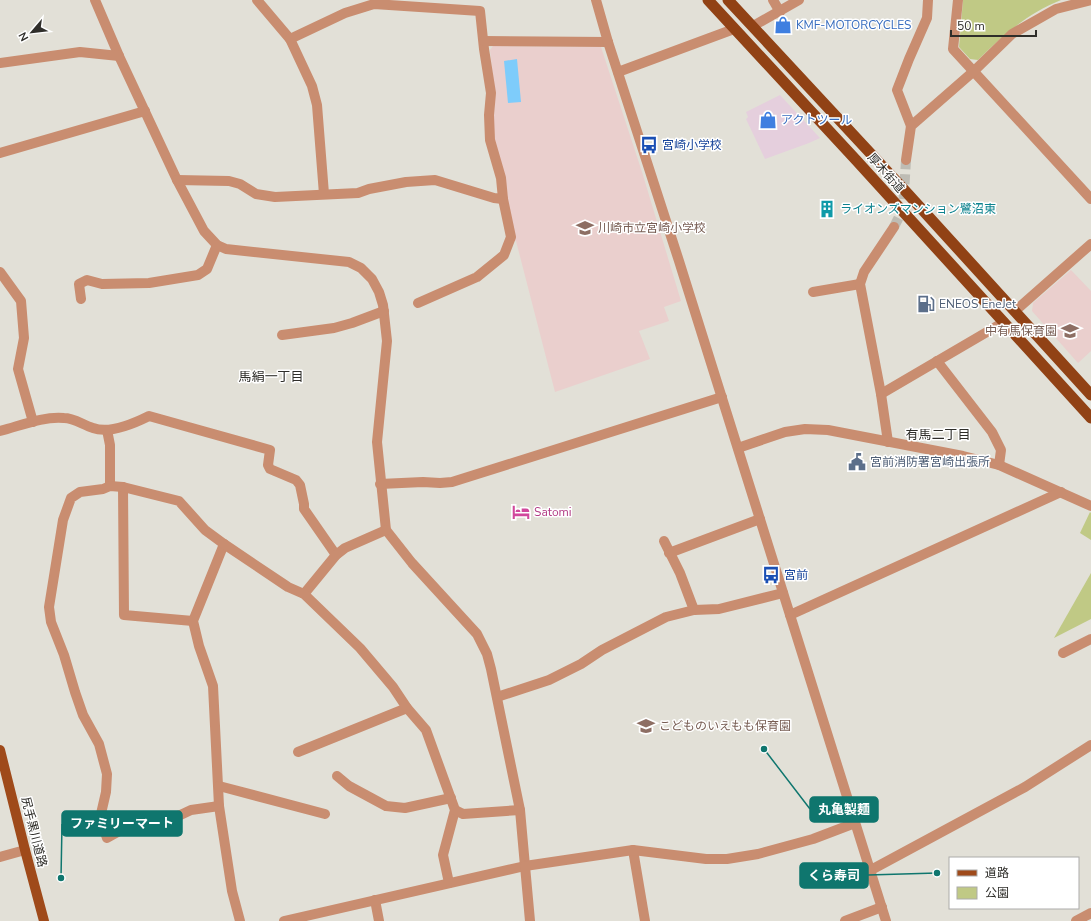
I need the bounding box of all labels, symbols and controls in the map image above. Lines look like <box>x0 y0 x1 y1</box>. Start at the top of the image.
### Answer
north arrow <box>12 12 52 52</box>
scale bar <box>951 12 1036 38</box>
shop icon: KMF-MOTORCYCLES <box>773 15 793 35</box>
place label: KMF-MOTORCYCLES <box>796 17 912 33</box>
text: 50 m <box>957 18 985 34</box>
text: N <box>15 29 32 44</box>
shop icon: アクトツール <box>758 110 778 130</box>
place label: アクトツール <box>781 112 852 128</box>
bus stop icon: 宮崎小学校 <box>639 135 659 155</box>
place label: 宮崎小学校 <box>662 137 722 153</box>
street label: 厚木街道 <box>864 150 908 196</box>
building icon: ライオンズマンション鷺沼東 <box>817 199 837 219</box>
place label: ライオンズマンション鷺沼東 <box>840 201 996 217</box>
school or university icon: 川崎市立宮崎小学校 <box>575 218 595 238</box>
place label: 川崎市立宮崎小学校 <box>598 220 706 236</box>
fuel station icon: ENEOS EneJet <box>916 294 936 314</box>
place label: ENEOS EneJet <box>939 296 1017 312</box>
school or university icon: 中有馬保育園 <box>1060 321 1080 341</box>
place label: 中有馬保育園 <box>985 323 1057 339</box>
district label: 馬絹一丁目 <box>238 368 304 386</box>
district label: 有馬二丁目 <box>905 426 971 444</box>
public building icon: 宮前消防署宮崎出張所 <box>847 452 867 472</box>
place label: 宮前消防署宮崎出張所 <box>870 454 990 470</box>
hotel icon: Satomi <box>511 502 531 522</box>
place label: Satomi <box>534 504 572 520</box>
bus stop icon: 宮前 <box>761 565 781 585</box>
place label: 宮前 <box>784 567 808 583</box>
school or university icon: こどものいえもも保育園 <box>636 716 656 736</box>
place label: こどものいえもも保育園 <box>659 718 791 734</box>
street label: 尻手黒川道路 <box>18 795 50 869</box>
callout: 丸亀製麺 <box>810 797 878 822</box>
text: 丸亀製麺 <box>818 801 870 819</box>
callout: ファミリーマート <box>62 811 182 836</box>
text: ファミリーマート <box>70 815 174 833</box>
legend <box>949 857 1079 909</box>
callout: くら寿司 <box>800 863 868 888</box>
text: 道路 <box>985 865 1009 881</box>
text: くら寿司 <box>808 867 860 885</box>
text: 公園 <box>985 885 1009 901</box>

